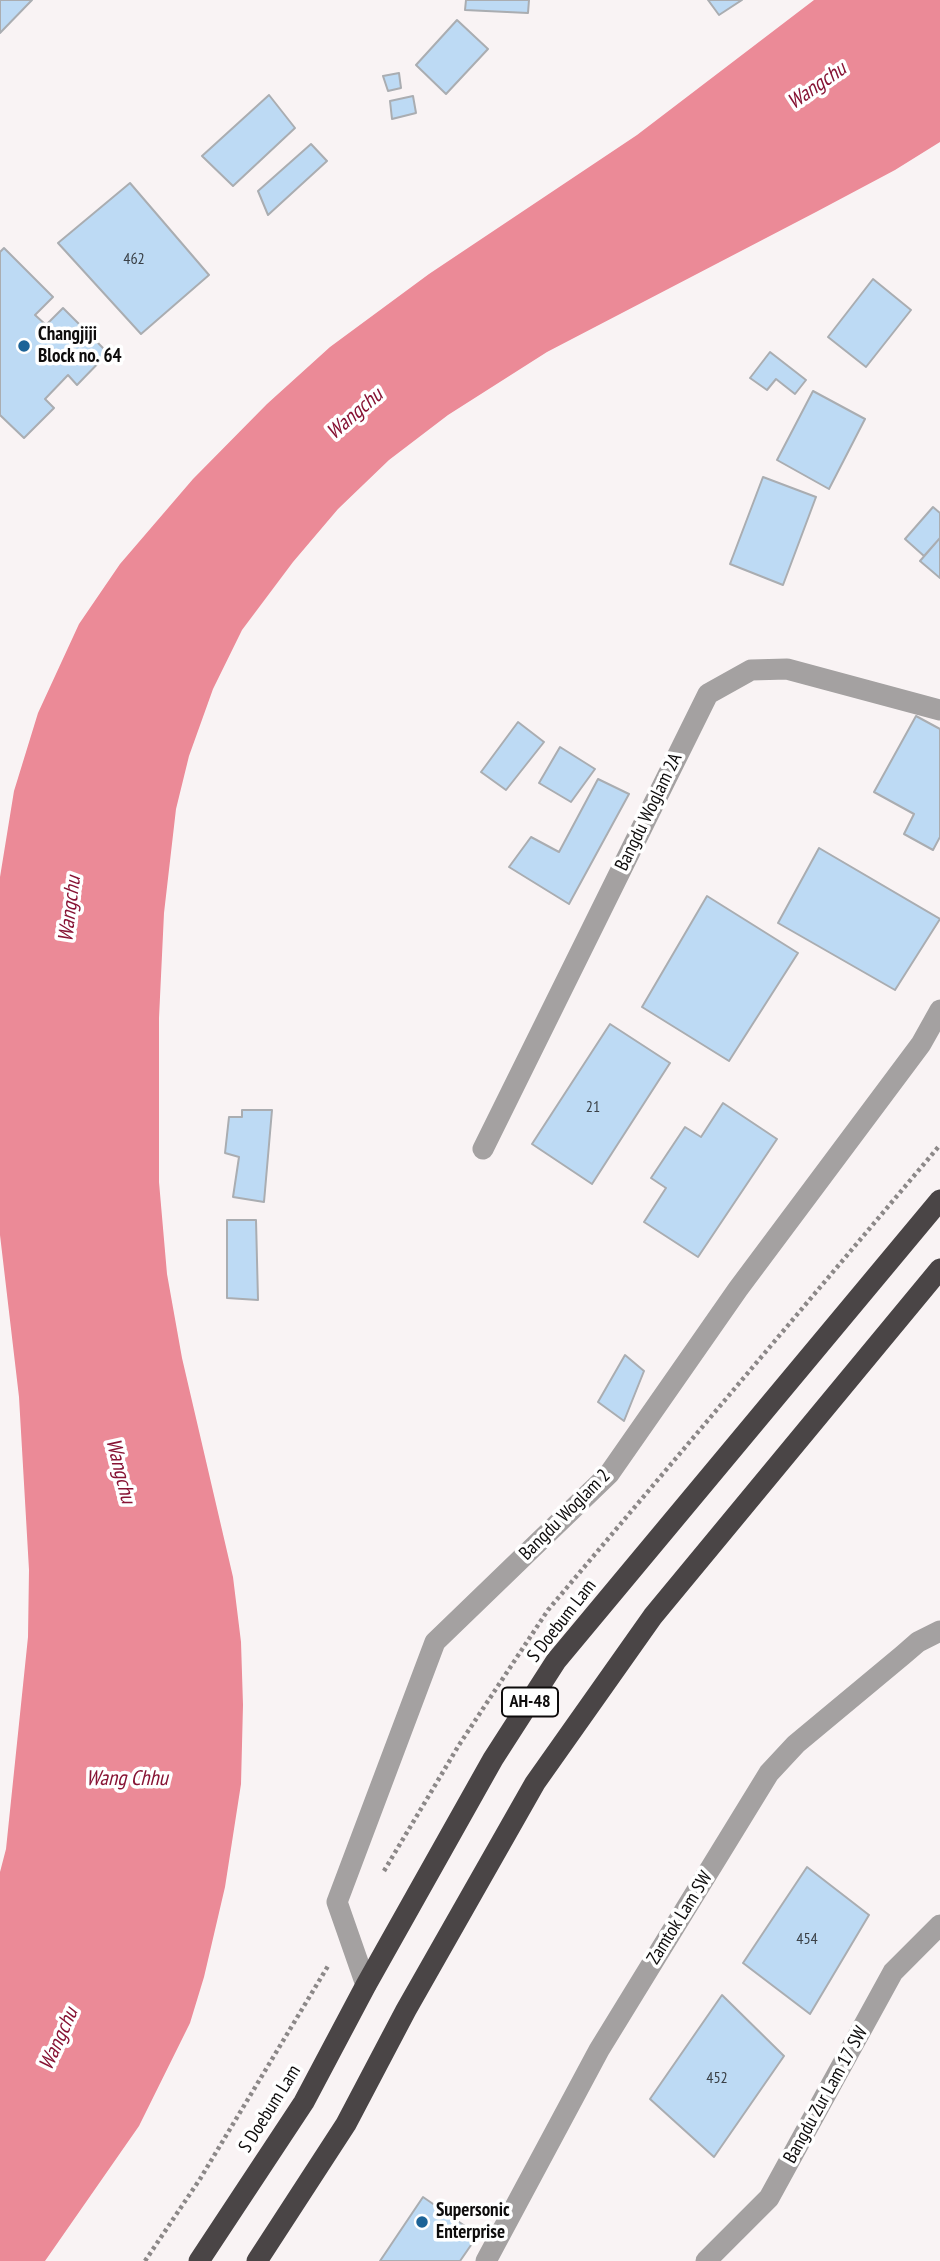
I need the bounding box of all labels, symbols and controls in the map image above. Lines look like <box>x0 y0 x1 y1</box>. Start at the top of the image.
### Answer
water label: Wangchu <box>783 57 851 115</box>
house number: 462 <box>123 249 145 269</box>
place label: Changjiji Block no. 64 <box>38 324 122 368</box>
marker: Changjiji Block no. 64 <box>16 338 32 354</box>
water label: Wangchu <box>322 383 388 445</box>
street label: Bangdu Woglam 2A <box>611 749 687 875</box>
water label: Wangchu <box>53 875 87 943</box>
house number: 21 <box>586 1097 600 1117</box>
water label: Wangchu <box>100 1436 140 1506</box>
street label: Bangdu Woglam 2 <box>515 1465 615 1565</box>
street label: S Doebum Lam <box>523 1575 601 1667</box>
road number: AH-48 <box>502 1688 558 1716</box>
water label: Wang Chhu <box>86 1766 168 1792</box>
street label: Zamtok Lam SW <box>642 1867 718 1969</box>
house number: 454 <box>796 1929 818 1949</box>
water label: Wangchu <box>34 2004 84 2074</box>
street label: Bangdu Zur Lam 17 SW <box>779 2023 873 2167</box>
street label: S Doebum Lam <box>234 2061 306 2157</box>
house number: 452 <box>706 2068 728 2088</box>
place label: Supersonic Enterprise <box>436 2200 510 2244</box>
marker: Supersonic Enterprise <box>414 2214 430 2230</box>

